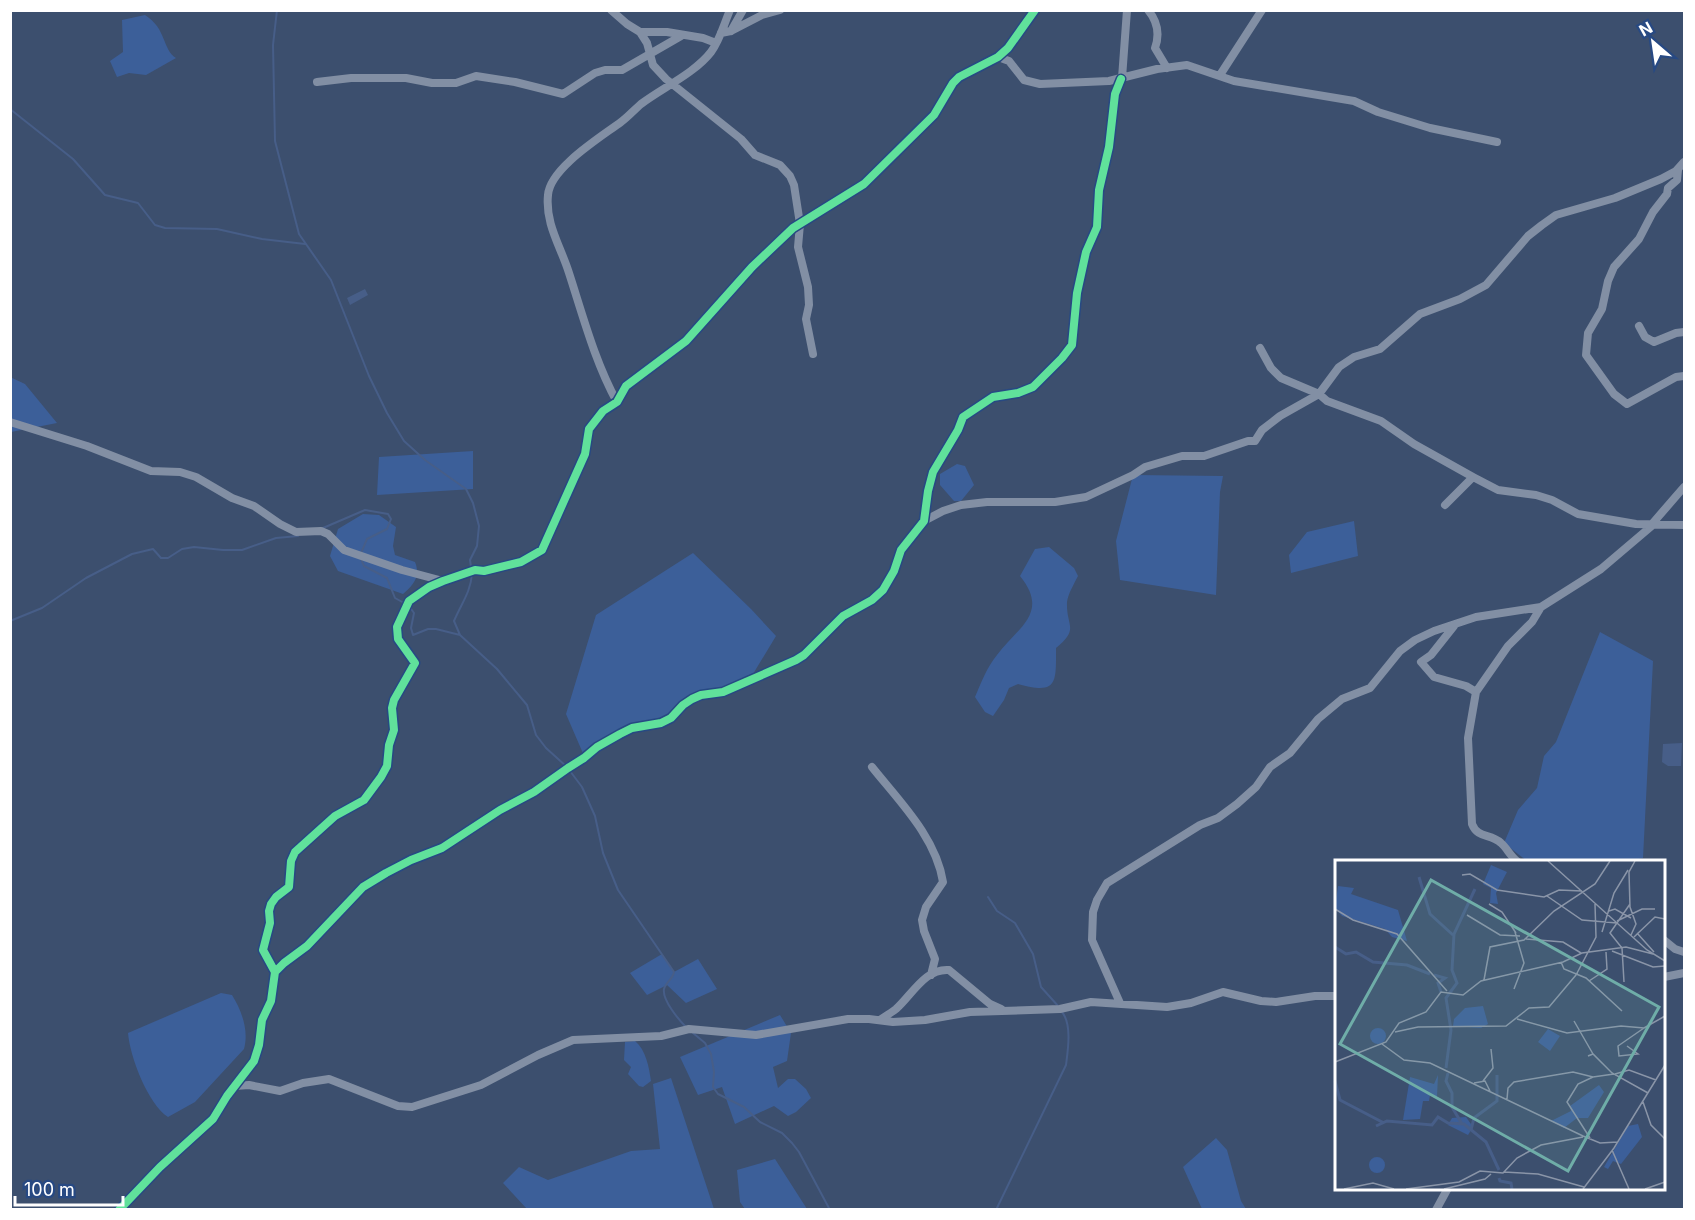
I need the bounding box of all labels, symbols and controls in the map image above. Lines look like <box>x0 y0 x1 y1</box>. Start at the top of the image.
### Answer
north arrow <box>1623 12 1683 72</box>
text: N <box>1636 17 1656 41</box>
inset map <box>1335 860 1665 1190</box>
scale bar <box>15 1169 123 1207</box>
text: 100 m <box>24 1179 75 1200</box>

